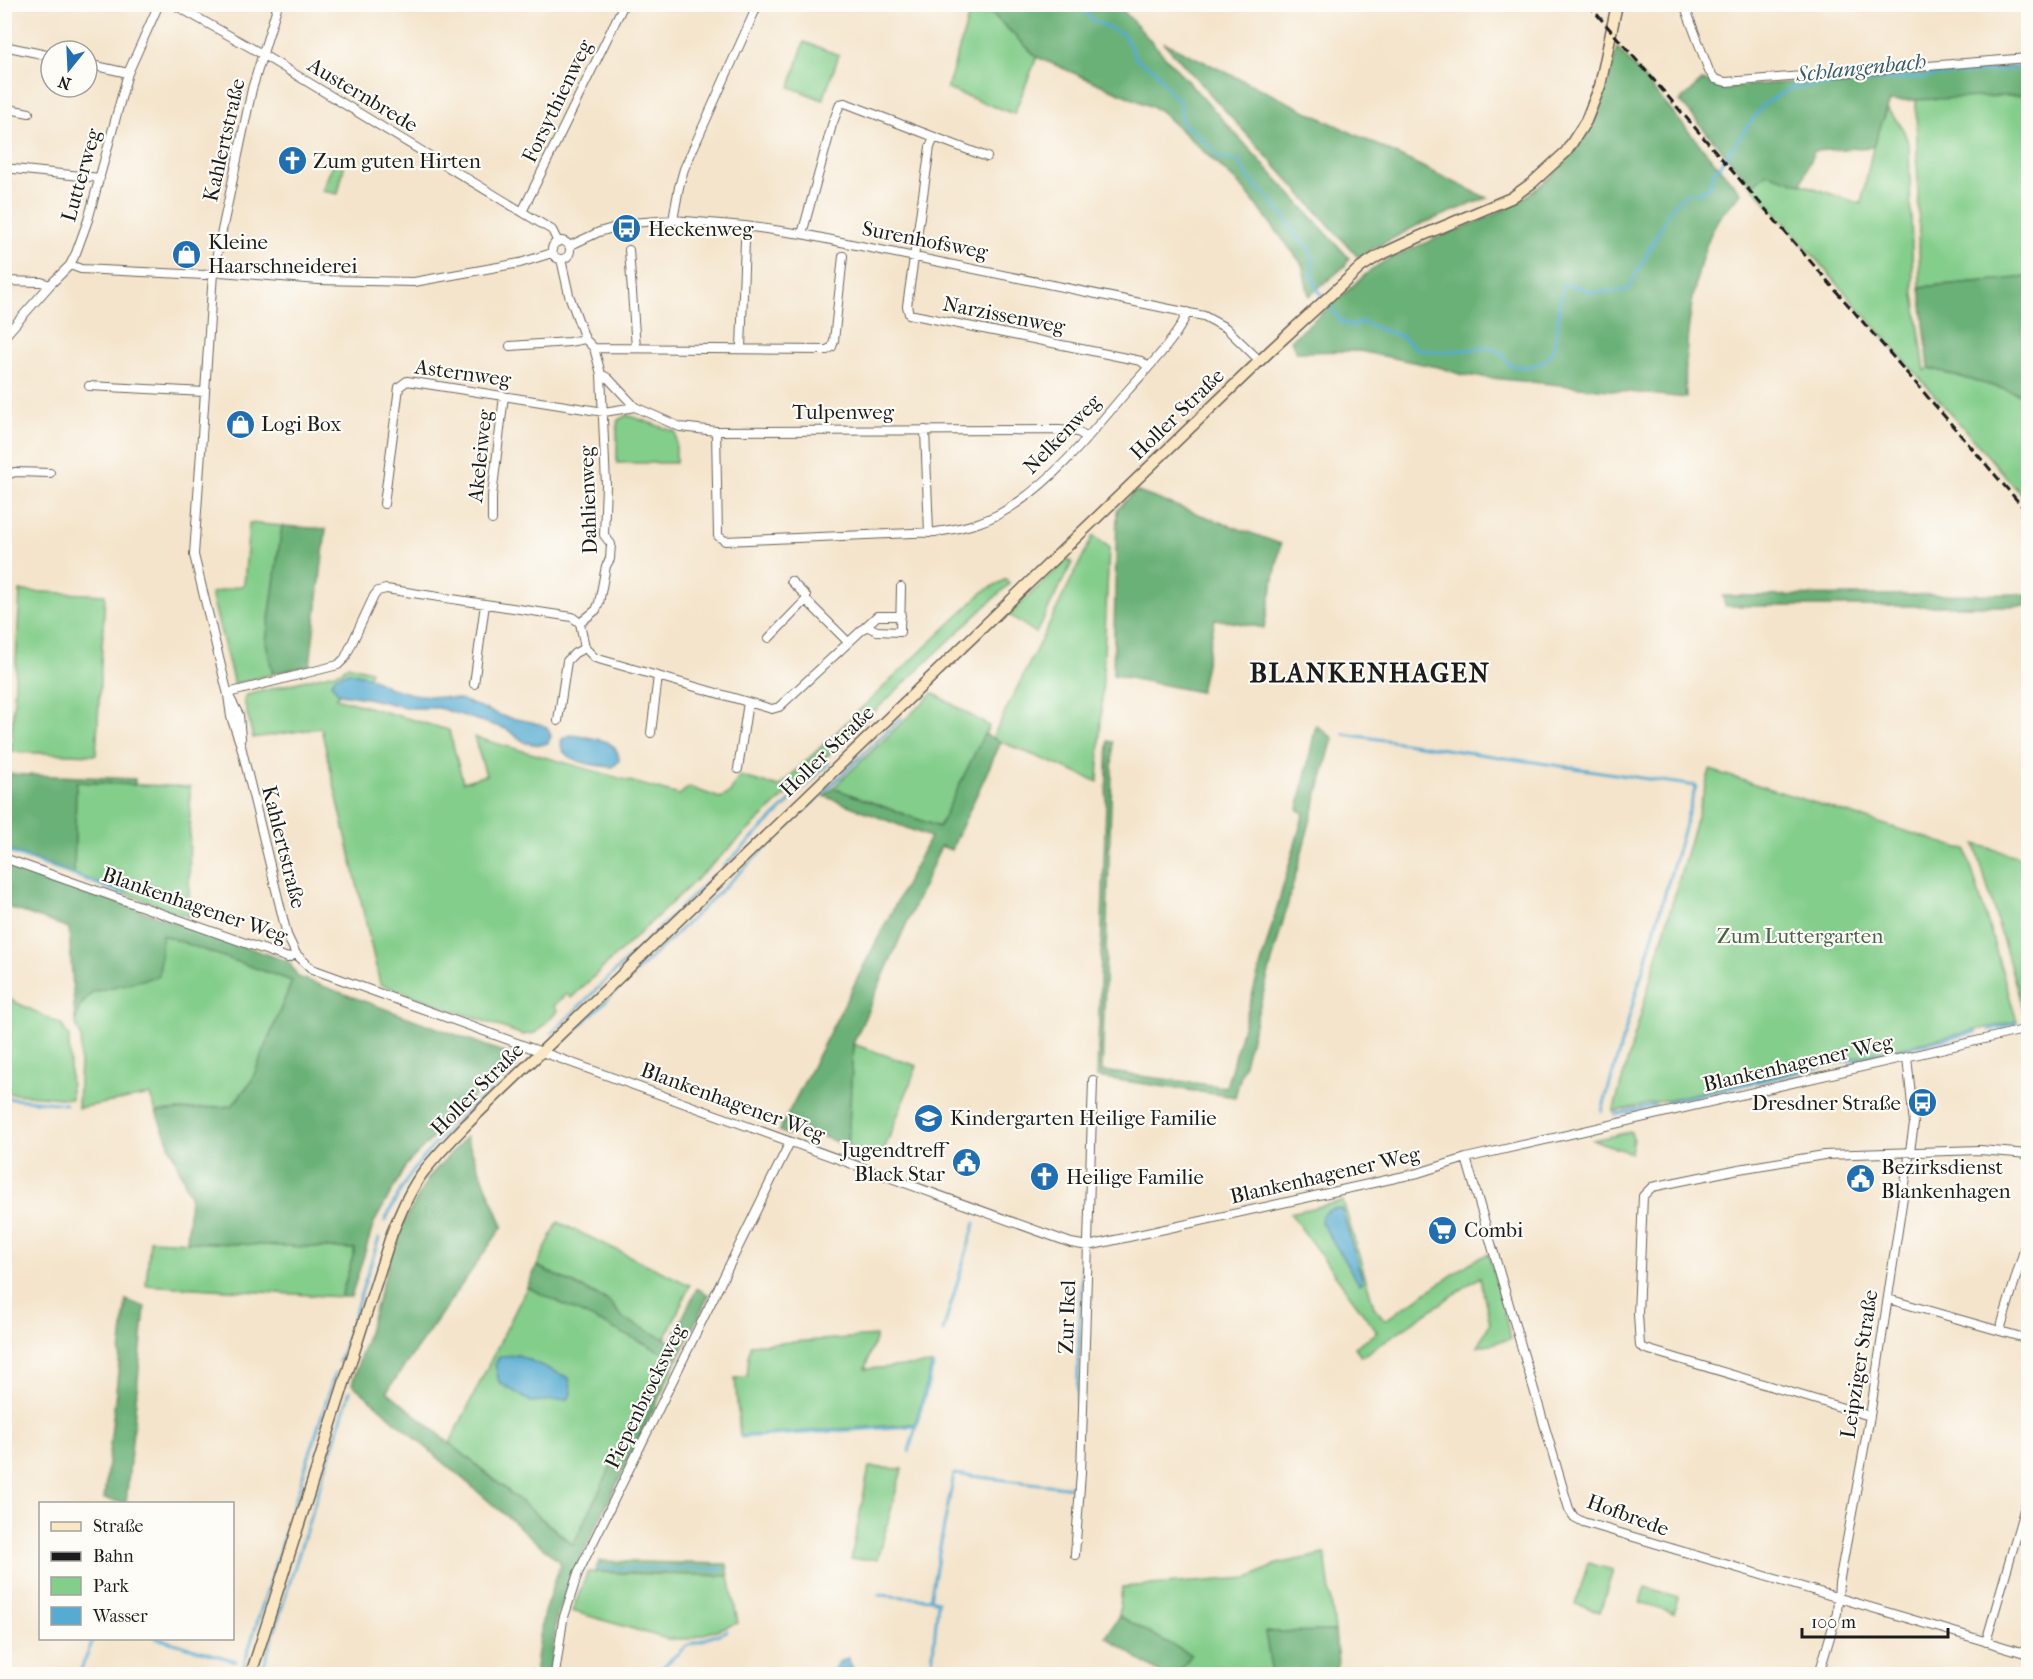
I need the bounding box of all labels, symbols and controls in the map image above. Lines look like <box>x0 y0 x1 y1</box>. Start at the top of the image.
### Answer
street label: Forsythienweg <box>517 35 597 166</box>
north arrow <box>39 39 99 99</box>
water label: Schlangenbach <box>1794 48 1927 88</box>
street label: Austernbrede <box>303 52 422 137</box>
text: N <box>55 72 73 94</box>
street label: Kahlertstraße <box>198 76 250 204</box>
street label: Lutterweg <box>56 125 106 224</box>
church icon: Zum guten Hirten <box>276 145 308 177</box>
place label: Zum guten Hirten <box>313 149 481 173</box>
bus stop icon: Heckenweg <box>611 213 643 245</box>
street label: Surenhofsweg <box>860 216 991 264</box>
place label: Heckenweg <box>648 217 754 241</box>
place label: Kleine Haarschneiderei <box>208 230 357 278</box>
shop icon: Kleine Haarschneiderei <box>171 238 203 270</box>
street label: Narzissenweg <box>941 291 1068 339</box>
street label: Asternweg <box>412 354 513 392</box>
street label: Holler Straße <box>1125 363 1229 465</box>
street label: Nelkenweg <box>1018 389 1106 479</box>
street label: Tulpenweg <box>792 400 895 424</box>
shop icon: Logi Box <box>224 408 256 440</box>
street label: Akeleiweg <box>463 408 497 505</box>
place label: Logi Box <box>261 412 341 436</box>
street label: Dahlienweg <box>574 445 602 555</box>
district label: BLANKENHAGEN <box>1249 657 1491 689</box>
street label: Holler Straße <box>775 700 879 802</box>
street label: Kahlertstraße <box>257 783 311 911</box>
street label: Blankenhagener Weg <box>99 862 291 948</box>
park label: Zum Luttergarten <box>1717 924 1883 948</box>
street label: Blankenhagener Weg <box>1701 1029 1896 1097</box>
street label: Holler Straße <box>426 1038 528 1140</box>
street label: Blankenhagener Weg <box>638 1057 829 1147</box>
bus stop icon: Dresdner Straße <box>1906 1087 1938 1119</box>
place label: Dresdner Straße <box>1752 1091 1901 1115</box>
school or university icon: Kindergarten Heilige Familie <box>913 1102 945 1134</box>
place label: Kindergarten Heilige Familie <box>950 1106 1217 1130</box>
place label: Jugendtreff Black Star <box>839 1138 950 1186</box>
street label: Blankenhagener Weg <box>1228 1141 1423 1209</box>
public building icon: Jugendtreff Black Star <box>950 1146 982 1178</box>
place label: Bezirksdienst Blankenhagen <box>1881 1155 2011 1203</box>
church icon: Heilige Familie <box>1029 1161 1061 1193</box>
public building icon: Bezirksdienst Blankenhagen <box>1844 1163 1876 1195</box>
place label: Heilige Familie <box>1066 1165 1204 1189</box>
supermarket icon: Combi <box>1427 1214 1459 1246</box>
place label: Combi <box>1464 1218 1523 1242</box>
street label: Zur Ikel <box>1054 1279 1080 1355</box>
street label: Leipziger Straße <box>1835 1288 1883 1440</box>
street label: Piepenbrocksweg <box>600 1319 691 1472</box>
street label: Hofbrede <box>1584 1489 1672 1541</box>
legend <box>39 1502 234 1640</box>
text: Straße <box>93 1516 144 1537</box>
text: Bahn <box>93 1546 134 1567</box>
text: Park <box>93 1576 130 1597</box>
scale bar <box>1802 1601 1948 1639</box>
text: Wasser <box>92 1606 148 1627</box>
text: 100 m <box>1811 1612 1856 1633</box>

